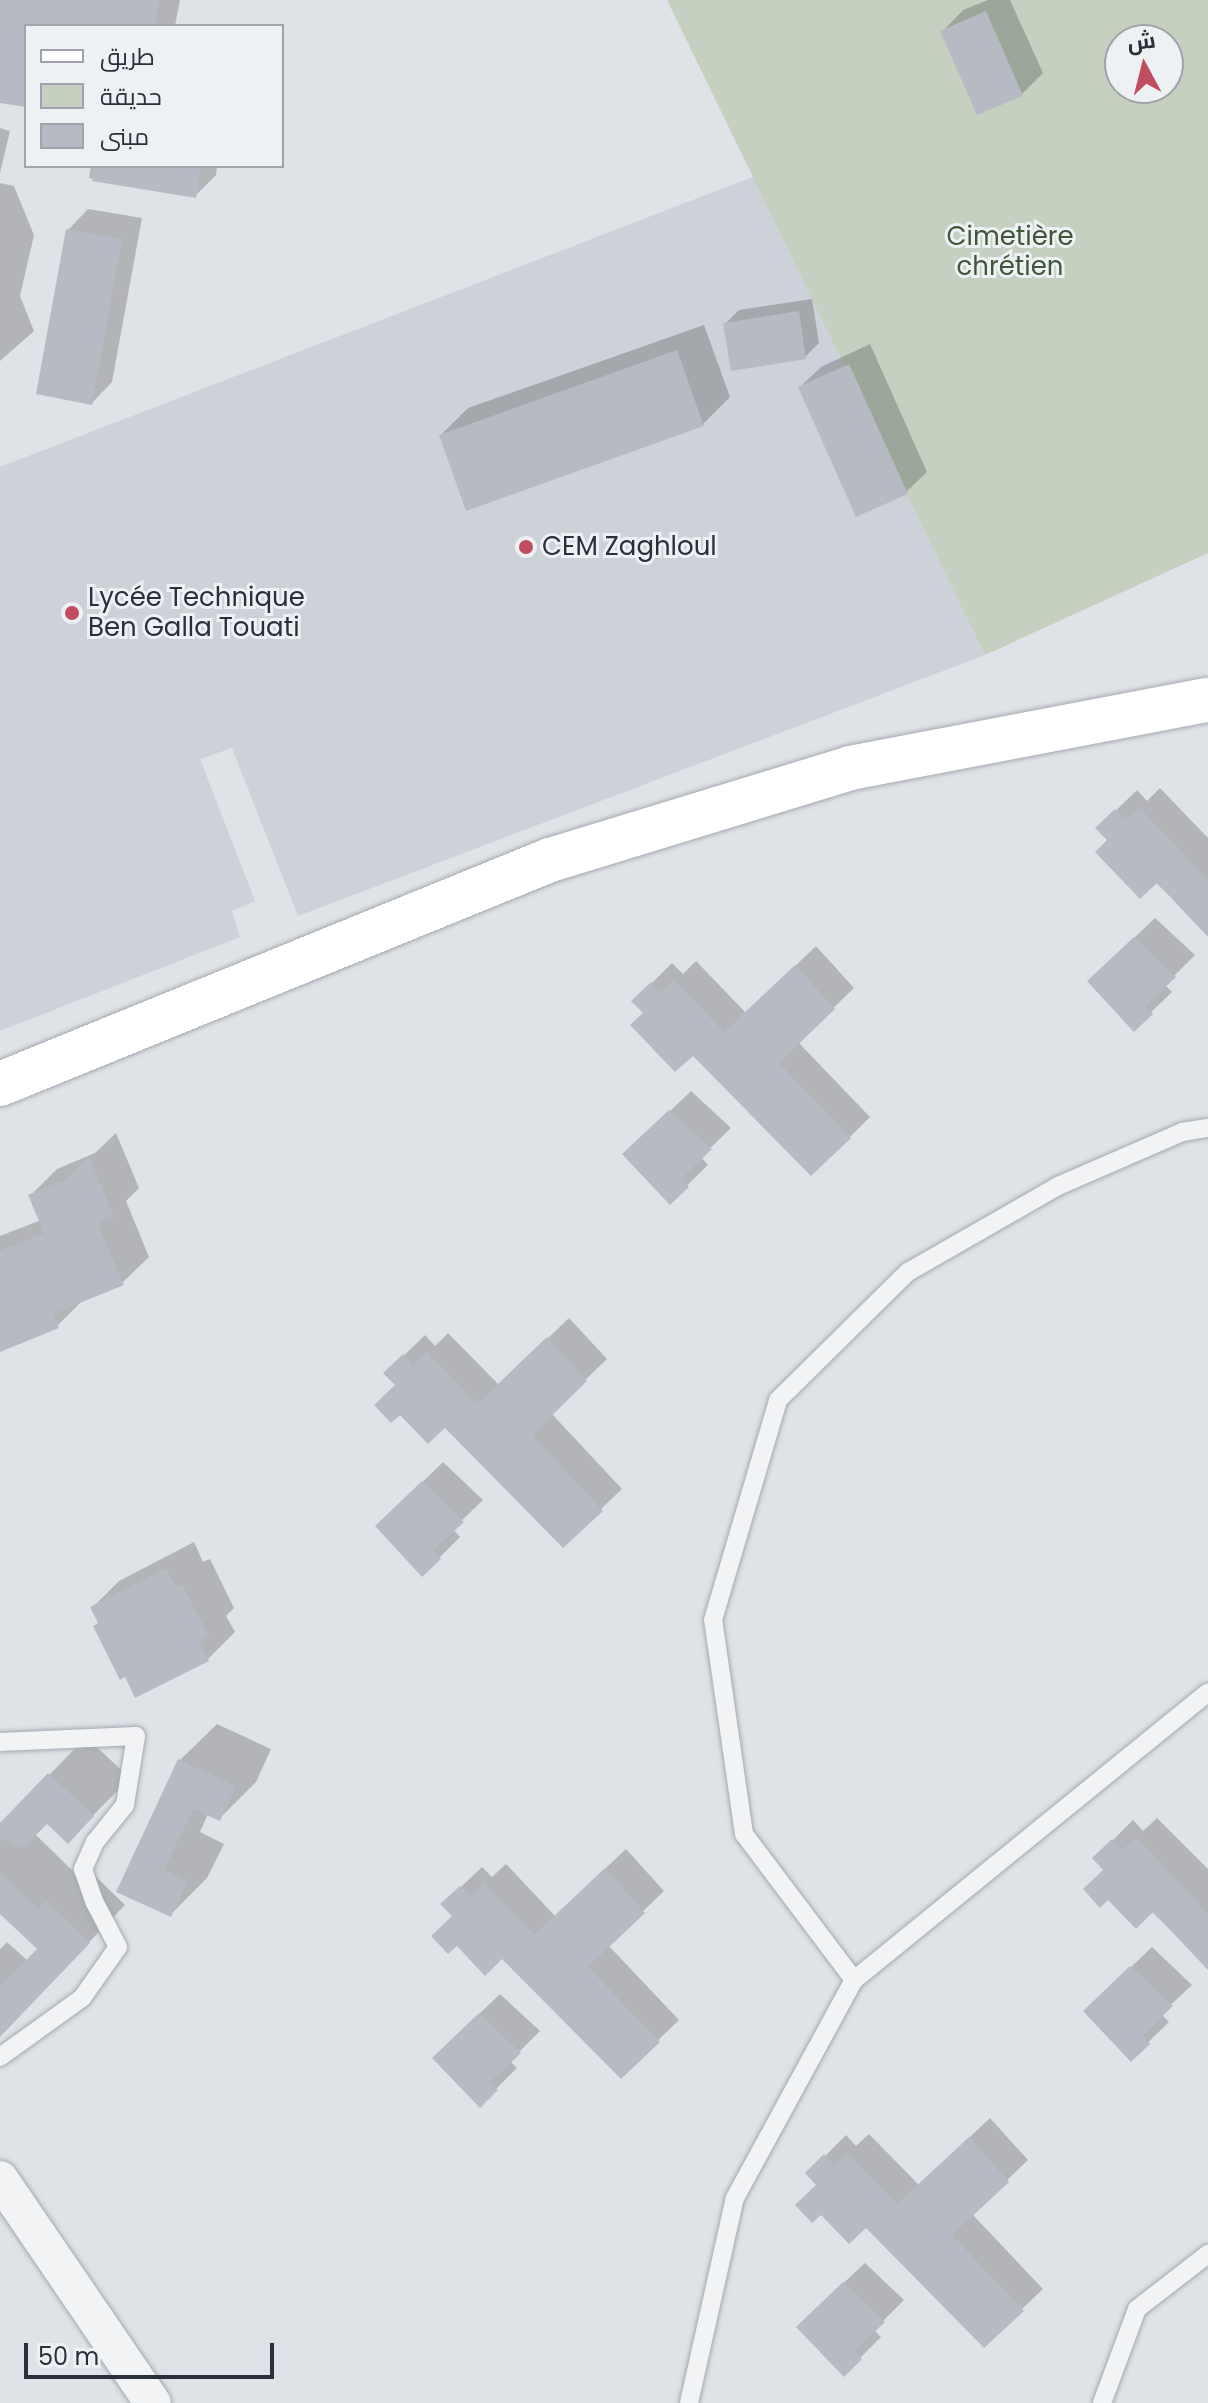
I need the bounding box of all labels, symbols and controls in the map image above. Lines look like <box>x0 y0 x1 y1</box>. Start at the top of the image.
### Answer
legend <box>24 24 284 168</box>
north arrow <box>1104 24 1184 104</box>
text: ش <box>1125 25 1157 59</box>
text: طريق <box>100 40 155 73</box>
text: حديقة <box>100 80 162 113</box>
text: مبنى <box>100 120 149 153</box>
park label: Cimetière chrétien <box>946 221 1074 282</box>
place label: CEM Zaghloul <box>542 531 717 563</box>
marker: CEM Zaghloul <box>517 538 535 556</box>
place label: Lycée Technique Ben Galla Touati <box>88 582 305 644</box>
marker: Lycée Technique Ben Galla Touati <box>63 604 81 622</box>
scale bar <box>28 2327 278 2377</box>
text: 50 m <box>38 2340 99 2373</box>

